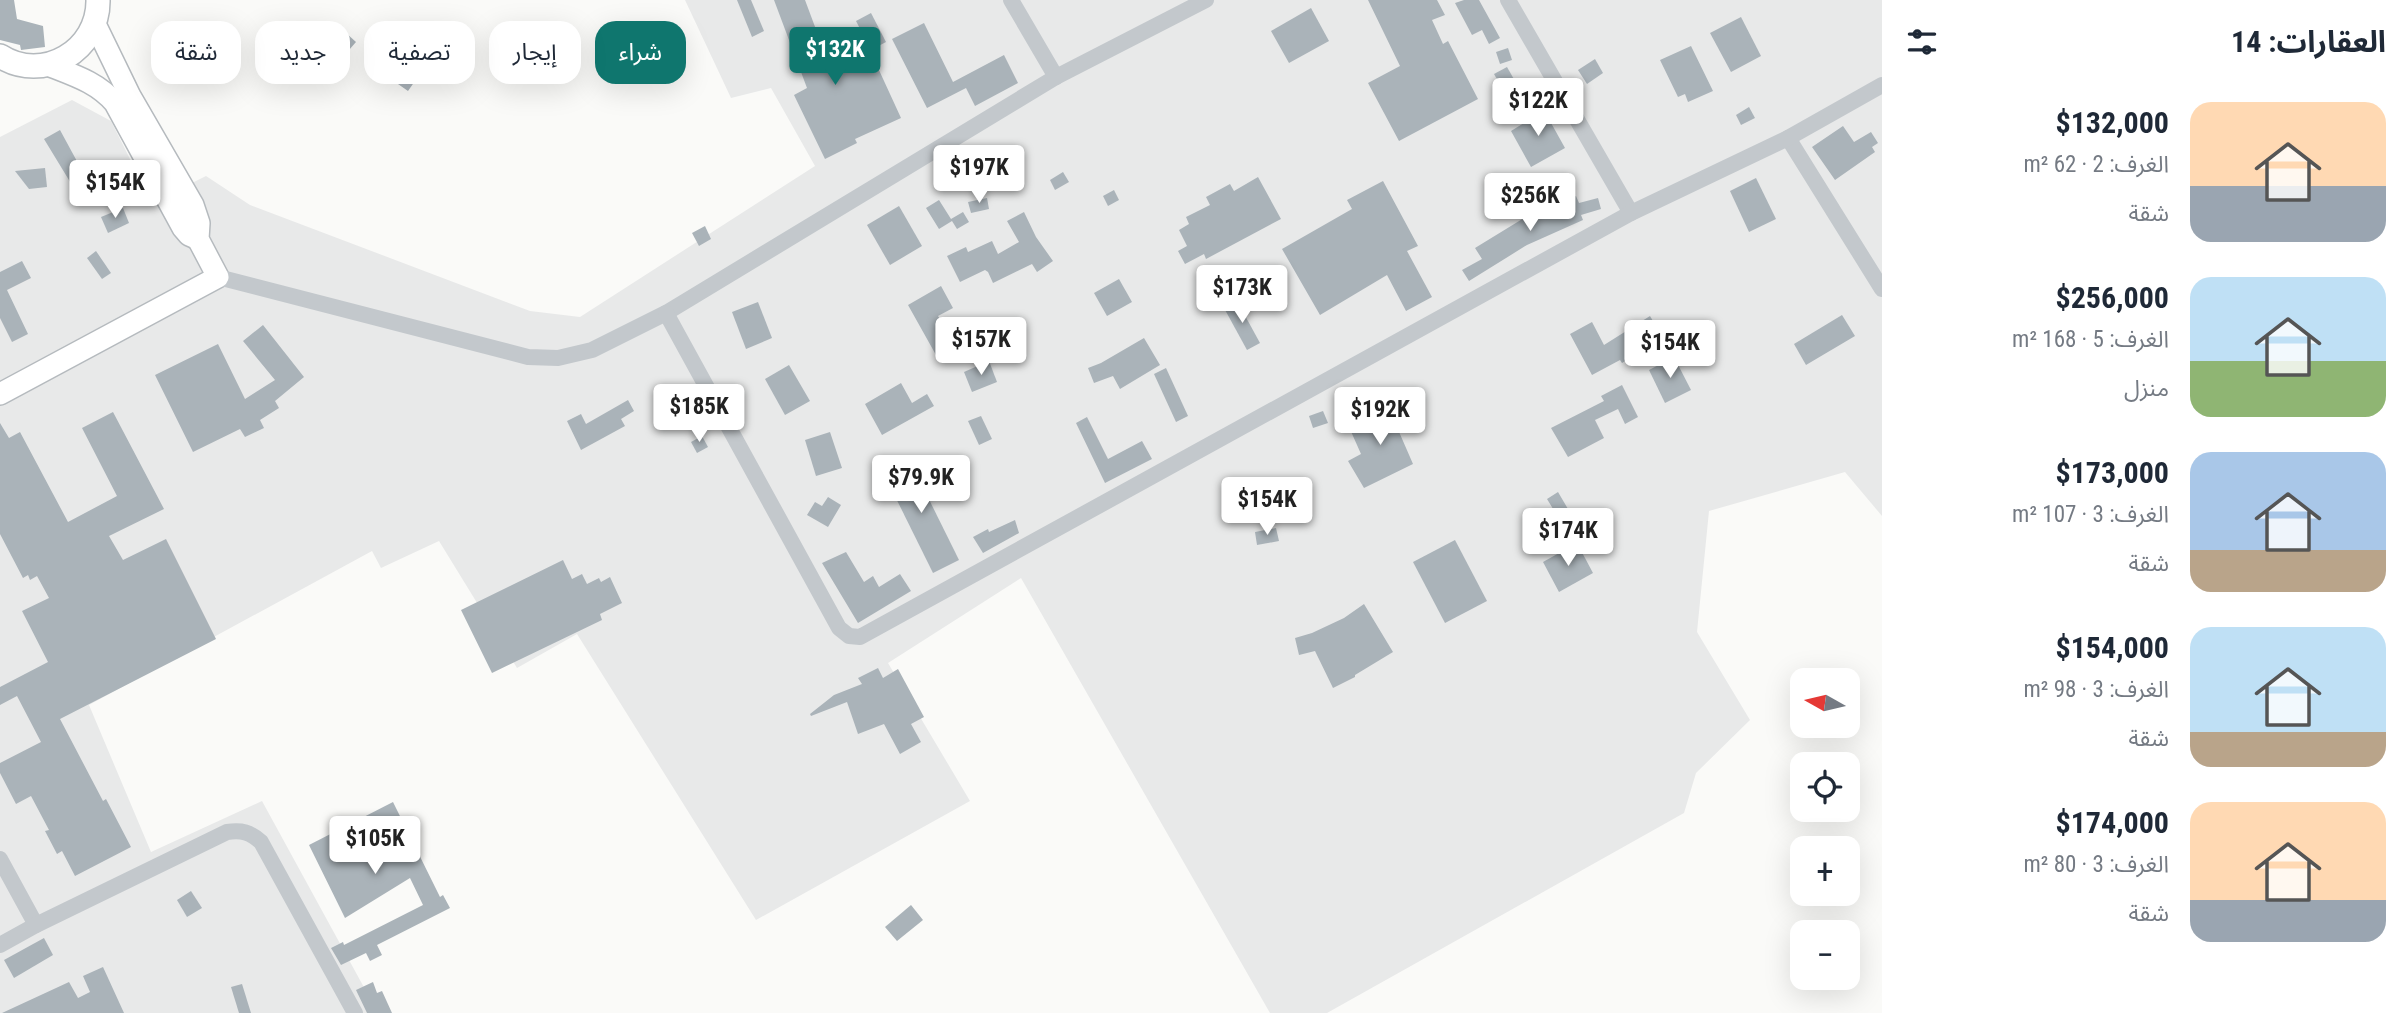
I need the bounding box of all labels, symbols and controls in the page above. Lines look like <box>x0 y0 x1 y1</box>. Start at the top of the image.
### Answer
chip: شقة <box>151 21 241 84</box>
chip: جديد <box>255 21 350 84</box>
chip: تصفية <box>364 21 475 84</box>
chip: إيجار <box>489 21 581 84</box>
chip: شراء <box>595 21 686 84</box>
icon: filters <box>1903 23 1941 61</box>
text: العقارات: 14 <box>2231 24 2386 59</box>
pin: $132K <box>786 28 884 87</box>
text: $132K <box>805 36 865 63</box>
pin: $122K <box>1489 78 1587 138</box>
text: $122K <box>1508 87 1568 114</box>
text: $132,000 <box>2056 105 2169 140</box>
icon: home <box>2246 130 2330 214</box>
pin: $197K <box>930 146 1028 205</box>
text: الغرف: 2 · 62 m² <box>2023 151 2169 178</box>
text: $197K <box>949 154 1009 181</box>
pin: $154K <box>66 160 164 220</box>
text: $154K <box>85 169 145 196</box>
pin: $256K <box>1481 174 1579 233</box>
text: $256K <box>1500 182 1560 209</box>
text: شقة <box>2128 200 2169 227</box>
pin: $173K <box>1193 266 1291 325</box>
text: $173K <box>1212 274 1272 301</box>
text: $256,000 <box>2056 280 2169 315</box>
icon: home <box>2246 305 2330 389</box>
pin: $157K <box>932 318 1030 377</box>
pin: $154K <box>1621 320 1719 380</box>
text: $157K <box>951 326 1011 353</box>
text: الغرف: 5 · 168 m² <box>2012 326 2169 353</box>
text: $154K <box>1640 329 1700 356</box>
text: منزل <box>2124 375 2169 402</box>
pin: $185K <box>650 384 748 444</box>
pin: $192K <box>1331 388 1429 447</box>
text: $185K <box>669 393 729 420</box>
text: $192K <box>1350 396 1410 423</box>
text: $173,000 <box>2056 455 2169 490</box>
pin: $79.9K <box>864 456 978 515</box>
text: $79.9K <box>888 464 954 491</box>
pin: $154K <box>1218 477 1316 537</box>
icon: home <box>2246 480 2330 564</box>
text: $154K <box>1237 486 1297 513</box>
text: الغرف: 3 · 107 m² <box>2012 501 2169 528</box>
pin: $174K <box>1519 508 1617 568</box>
text: $174K <box>1538 517 1598 544</box>
text: شقة <box>2128 550 2169 577</box>
text: $154,000 <box>2056 630 2169 665</box>
icon: home <box>2246 655 2330 739</box>
north arrow <box>1790 668 1860 738</box>
map controls <box>1790 668 1860 990</box>
text: الغرف: 3 · 98 m² <box>2023 676 2169 703</box>
text: شقة <box>2128 725 2169 752</box>
button: locate <box>1790 752 1860 822</box>
text: $174,000 <box>2056 805 2169 840</box>
pin: $105K <box>326 816 424 876</box>
text: $105K <box>345 825 405 852</box>
icon: home <box>2246 830 2330 914</box>
button: + <box>1790 836 1860 906</box>
text: الغرف: 3 · 80 m² <box>2023 851 2169 878</box>
text: شقة <box>2128 900 2169 927</box>
button: − <box>1790 920 1860 990</box>

